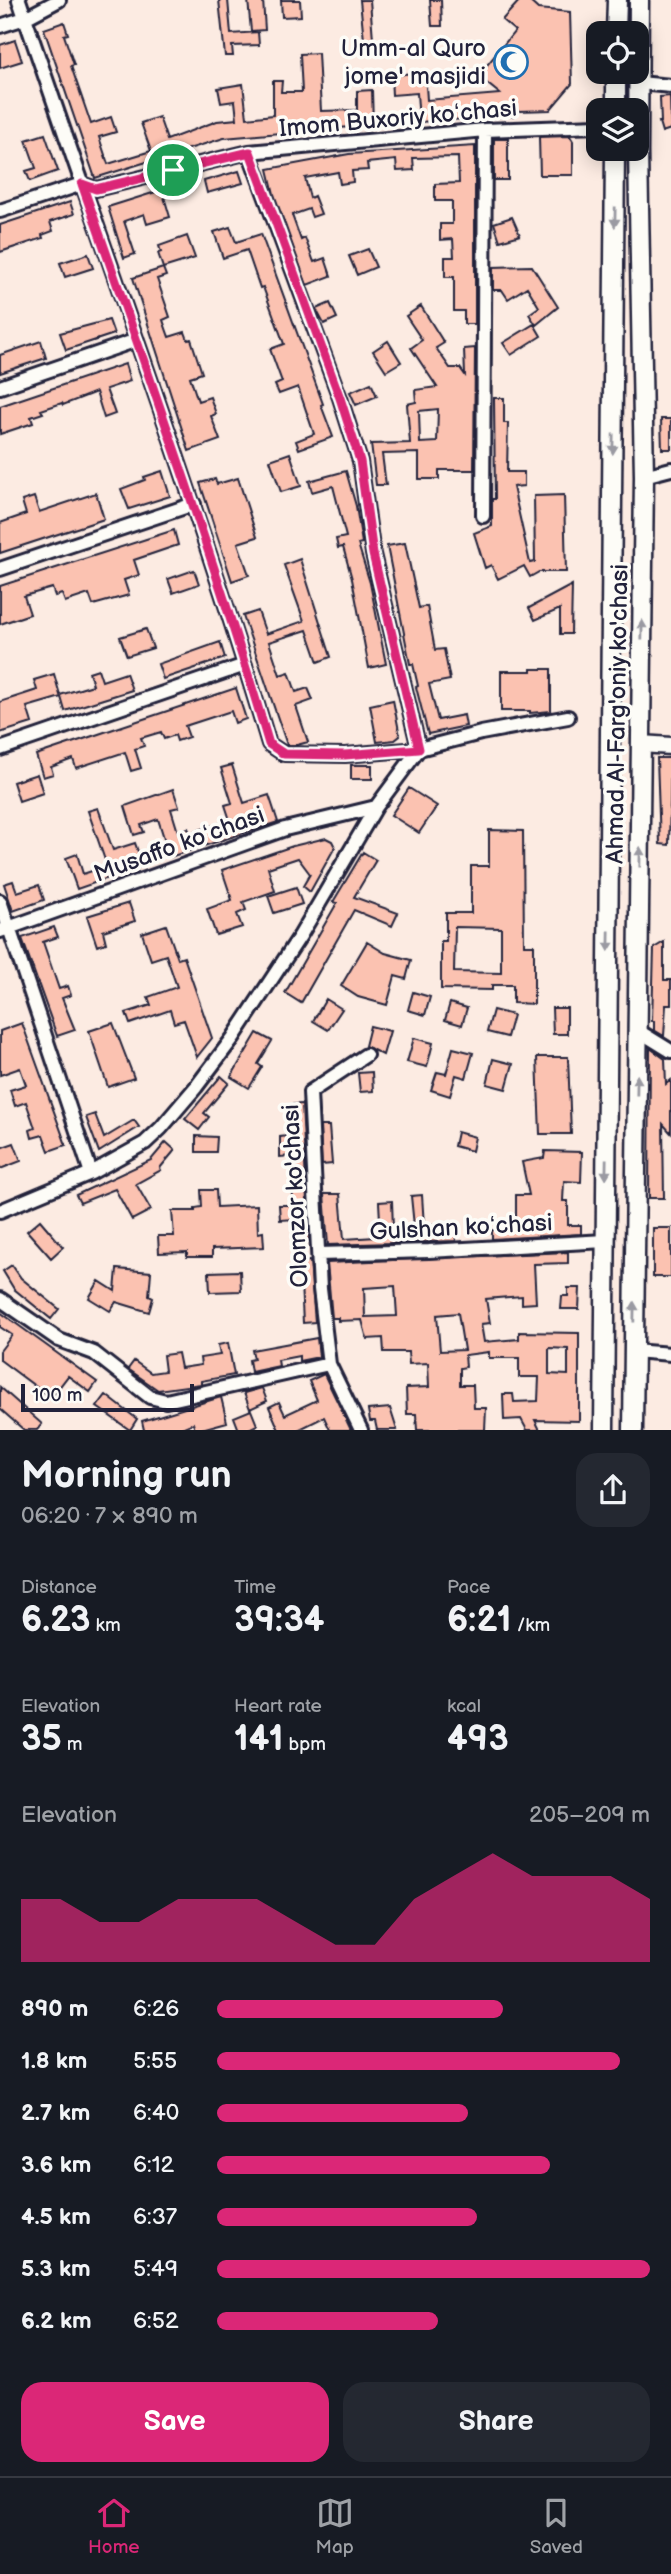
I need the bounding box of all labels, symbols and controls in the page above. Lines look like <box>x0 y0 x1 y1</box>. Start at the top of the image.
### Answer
map controls <box>586 21 649 161</box>
button: locate <box>586 21 649 84</box>
place label: Umm-al Quro jome' masjidi <box>341 34 486 91</box>
mosque icon: Umm-al Quro jome' masjidi <box>492 43 530 81</box>
street label: Imom Buxoriy koʻchasi <box>278 94 518 143</box>
button: layers <box>586 98 649 161</box>
pin <box>143 140 203 200</box>
icon: arrive <box>154 151 192 189</box>
one-way arrow <box>609 206 621 228</box>
one-way arrow <box>607 434 618 456</box>
street label: Ahmad Al-Farg'oniy ko'chasi <box>600 564 635 864</box>
one-way arrow <box>636 619 648 641</box>
street label: Musaffo koʻchasi <box>90 800 268 889</box>
one-way arrow <box>634 846 645 868</box>
one-way arrow <box>603 931 615 953</box>
one-way arrow <box>631 1074 643 1096</box>
street label: Olomzor ko'chasi <box>276 1104 315 1288</box>
one-way arrow <box>600 1158 612 1180</box>
street label: Gulshan koʻchasi <box>369 1208 553 1247</box>
one-way arrow <box>628 1301 639 1323</box>
scale bar <box>21 1380 194 1412</box>
text: 100 m <box>32 1384 83 1407</box>
text: Morning run <box>21 1453 232 1498</box>
button: share <box>576 1453 650 1527</box>
text: 06:20 · 7 × 890 m <box>21 1502 198 1530</box>
text: Distance <box>21 1576 97 1599</box>
text: Time <box>234 1576 276 1599</box>
text: Pace <box>447 1576 490 1599</box>
text: 6.23 <box>21 1599 90 1642</box>
text: 39:34 <box>234 1599 324 1642</box>
text: 6:21 <box>447 1599 512 1642</box>
text: km <box>90 1614 121 1637</box>
text: /km <box>512 1614 550 1637</box>
text: Elevation <box>21 1695 100 1718</box>
text: Heart rate <box>234 1695 322 1718</box>
text: kcal <box>447 1695 481 1718</box>
text: 35 <box>21 1718 62 1761</box>
text: 141 <box>234 1718 283 1761</box>
text: 493 <box>447 1718 509 1761</box>
text: m <box>62 1733 82 1756</box>
text: bpm <box>283 1733 326 1756</box>
text: Elevation <box>21 1801 117 1829</box>
text: 205–209 m <box>529 1801 650 1829</box>
text: 890 m <box>21 1995 88 2023</box>
text: 6:26 <box>133 1995 179 2023</box>
text: 1.8 km <box>21 2047 87 2075</box>
text: 5:55 <box>133 2047 177 2075</box>
text: 2.7 km <box>21 2099 90 2127</box>
text: 6:40 <box>133 2099 179 2127</box>
text: 3.6 km <box>21 2151 91 2179</box>
text: 6:12 <box>133 2151 174 2179</box>
text: 4.5 km <box>21 2203 91 2231</box>
text: 6:37 <box>133 2203 177 2231</box>
text: 5.3 km <box>21 2255 91 2283</box>
text: 5:49 <box>133 2255 178 2283</box>
text: 6.2 km <box>21 2307 92 2335</box>
text: 6:52 <box>133 2307 178 2335</box>
button: Save <box>21 2382 329 2462</box>
button: Share <box>343 2382 650 2462</box>
tab: Home <box>88 2494 140 2559</box>
tab: Map <box>316 2494 354 2559</box>
tab: Saved <box>530 2494 583 2559</box>

